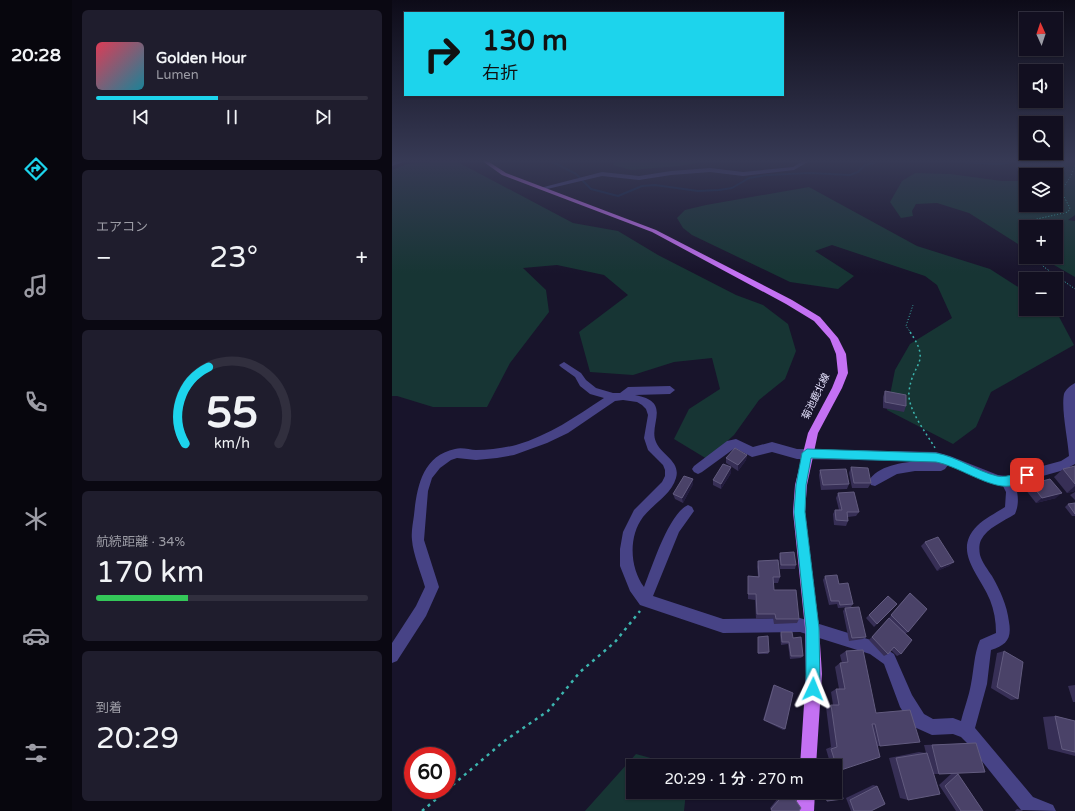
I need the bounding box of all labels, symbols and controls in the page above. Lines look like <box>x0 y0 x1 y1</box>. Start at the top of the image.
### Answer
north arrow <box>1019 12 1063 56</box>
map controls <box>1019 12 1063 316</box>
text: 130 m <box>482 24 568 58</box>
icon: right <box>416 28 468 80</box>
text: 20:28 <box>11 44 61 66</box>
text: Golden Hour <box>156 49 246 67</box>
text: 右折 <box>482 62 518 84</box>
button: sound <box>1019 64 1063 108</box>
text: Lumen <box>156 67 199 83</box>
icon: previous <box>130 106 152 128</box>
icon: pause <box>221 106 243 128</box>
icon: next <box>312 106 334 128</box>
button: search <box>1019 116 1063 160</box>
icon: directions <box>22 155 50 183</box>
button: layers <box>1019 168 1063 212</box>
text: エアコン <box>96 219 148 235</box>
button: + <box>1019 220 1063 264</box>
text: 23° <box>209 239 258 276</box>
text: − <box>96 245 112 271</box>
text: + <box>356 245 368 271</box>
icon: music <box>22 272 50 300</box>
button: − <box>1019 272 1063 316</box>
street label: 菊池鹿北線 <box>800 371 832 422</box>
icon: phone <box>22 388 50 416</box>
text: 55 <box>206 388 258 438</box>
text: km/h <box>214 434 250 451</box>
pin <box>1010 458 1044 492</box>
icon: arrive <box>1016 464 1038 486</box>
icon: climate <box>22 505 50 533</box>
text: 航続距離 · 34% <box>96 534 185 550</box>
text: 170 km <box>96 554 204 591</box>
icon: car <box>22 622 50 650</box>
position arrow <box>792 668 834 710</box>
text: 到着 <box>96 700 122 716</box>
text: 20:29 <box>96 720 179 757</box>
icon: filters <box>22 739 50 767</box>
speed limit sign: 60 <box>404 747 456 799</box>
text: 20:29 · 1 分 · 270 m <box>664 770 804 788</box>

